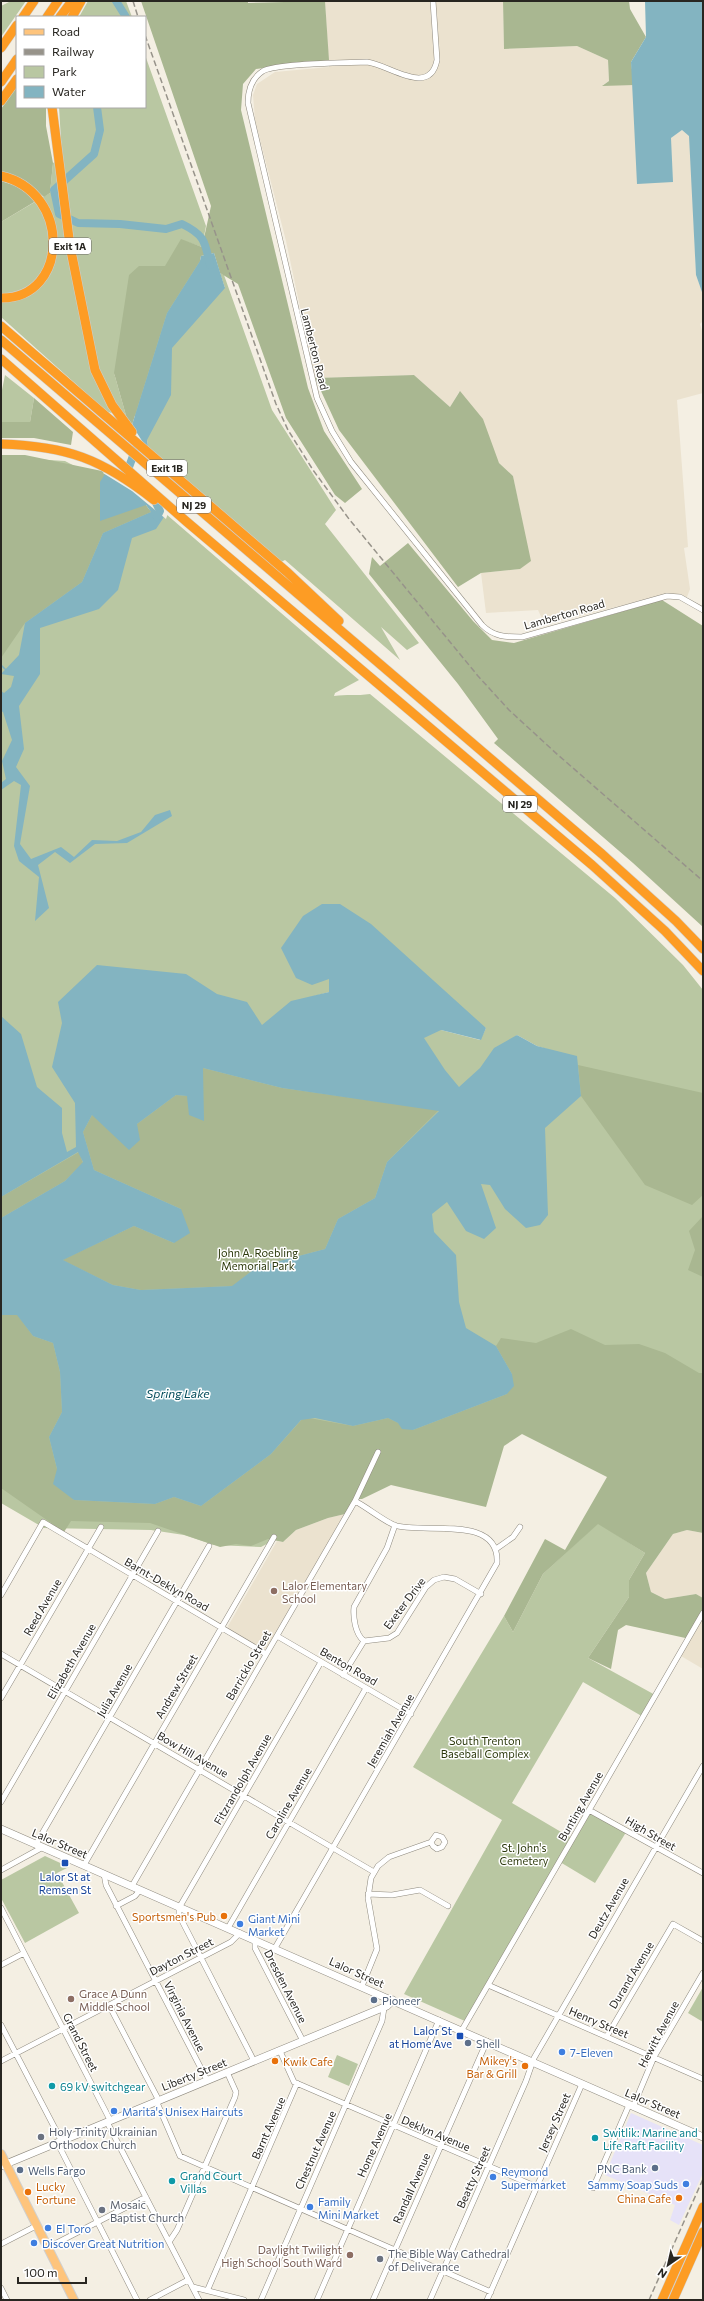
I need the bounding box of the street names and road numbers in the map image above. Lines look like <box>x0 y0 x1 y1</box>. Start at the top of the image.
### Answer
road number: Exit 1A <box>49 238 91 254</box>
street label: Lamberton Road <box>299 307 331 391</box>
road number: Exit 1B <box>147 460 187 476</box>
road number: NJ 29 <box>177 497 211 513</box>
street label: Lamberton Road <box>522 596 606 632</box>
road number: NJ 29 <box>503 796 537 812</box>
street label: Barnt-Deklyn Road <box>123 1555 211 1613</box>
street label: Exeter Drive <box>380 1575 428 1631</box>
street label: Reed Avenue <box>20 1576 64 1638</box>
street label: Elizabeth Avenue <box>44 1621 98 1701</box>
street label: Barricklo Street <box>223 1627 273 1702</box>
street label: Benton Road <box>318 1644 380 1688</box>
street label: Andrew Street <box>152 1651 200 1720</box>
street label: Julia Avenue <box>93 1661 135 1720</box>
street label: Jeremiah Avenue <box>364 1691 417 1769</box>
street label: Bow Hill Avenue <box>155 1728 231 1780</box>
street label: Fitzrandolph Avenue <box>211 1731 273 1827</box>
street label: Caroline Avenue <box>262 1765 314 1841</box>
street label: Bunting Avenue <box>555 1769 605 1843</box>
street label: High Street <box>623 1813 679 1853</box>
street label: Lalor Street <box>30 1825 90 1861</box>
street label: Deutz Avenue <box>585 1875 631 1941</box>
street label: Dayton Street <box>147 1934 216 1978</box>
street label: Durand Avenue <box>606 1939 656 2011</box>
street label: Dresden Avenue <box>262 1947 310 2025</box>
street label: Lalor Street <box>327 1954 387 1990</box>
street label: Virginia Avenue <box>162 1979 208 2054</box>
street label: Hewitt Avenue <box>635 1998 681 2069</box>
street label: Henry Street <box>567 2004 631 2041</box>
street label: Grand Street <box>61 2011 102 2074</box>
street label: Liberty Street <box>159 2055 229 2093</box>
street label: Lalor Street <box>623 2085 683 2121</box>
street label: Jersey Street <box>535 2090 574 2154</box>
street label: Barnt Avenue <box>248 2095 288 2161</box>
street label: Chestnut Avenue <box>292 2108 338 2191</box>
street label: Home Avenue <box>354 2111 394 2179</box>
street label: Deklyn Avenue <box>400 2113 473 2153</box>
street label: Beatty Street <box>454 2144 493 2210</box>
street label: Randall Avenue <box>390 2151 432 2225</box>

